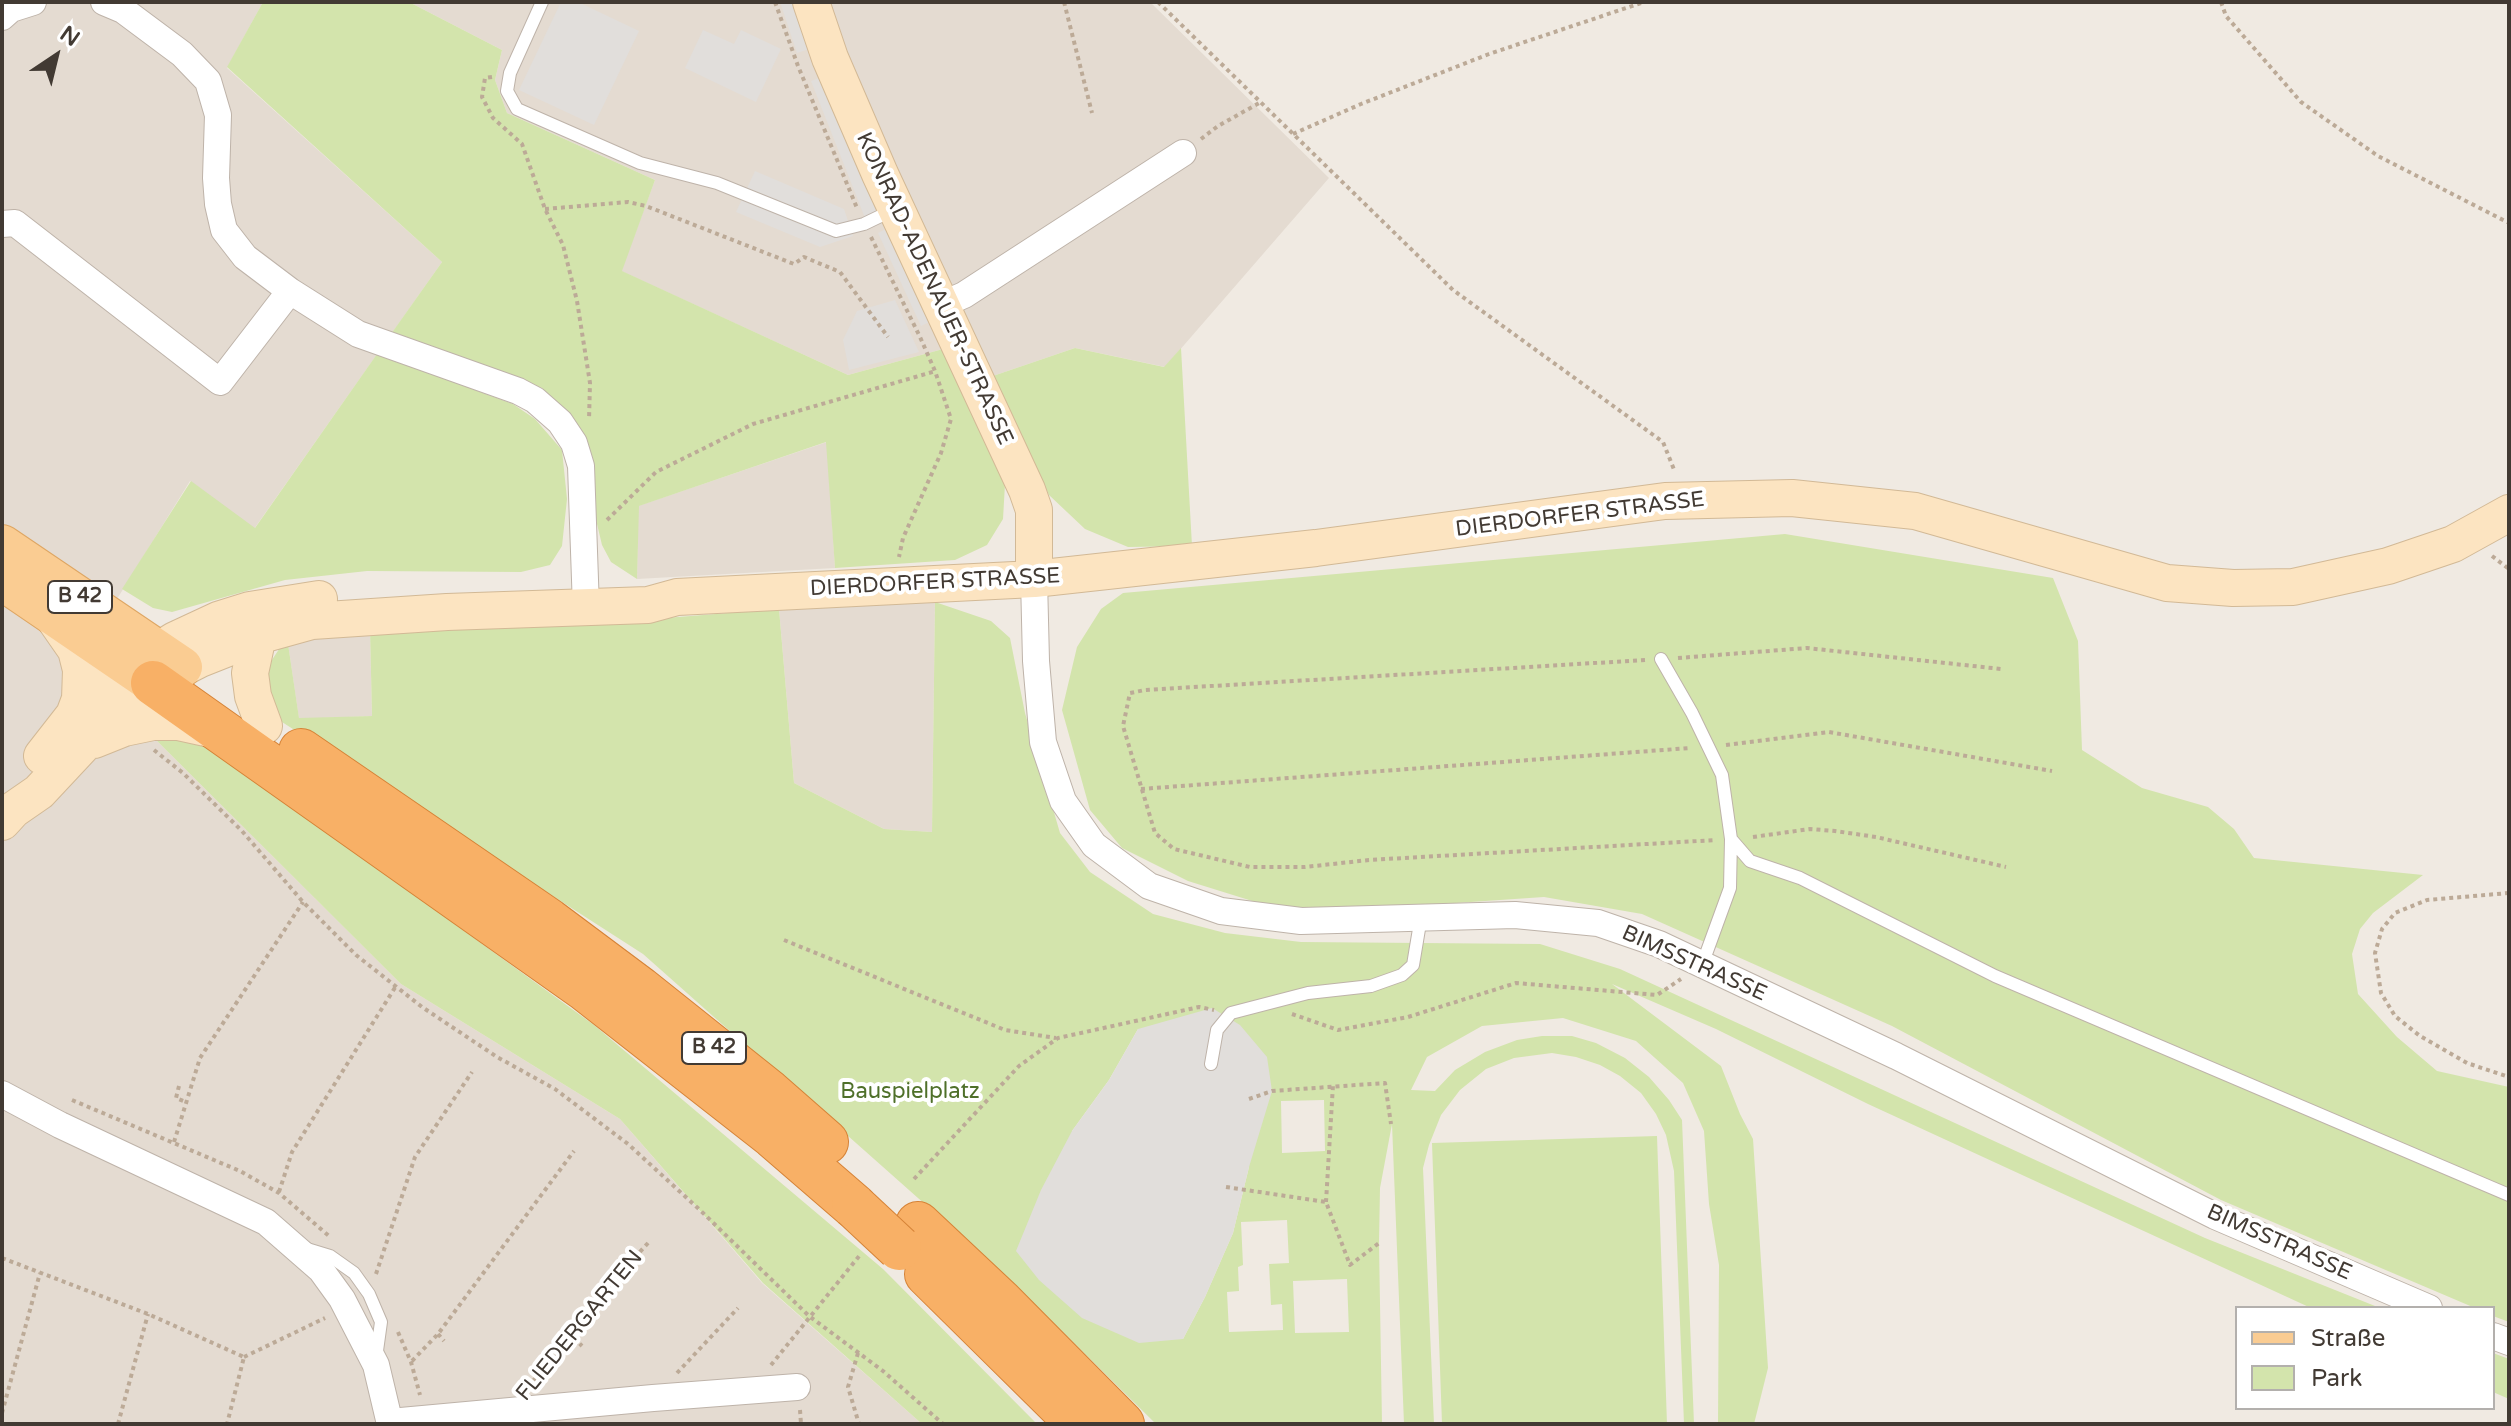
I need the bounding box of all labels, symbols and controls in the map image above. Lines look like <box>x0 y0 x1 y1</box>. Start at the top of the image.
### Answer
north arrow <box>16 16 96 96</box>
text: N <box>55 21 84 52</box>
street label: KONRAD-ADENAUER-STRASSE <box>850 129 1018 449</box>
street label: DIERDORFER STRASSE <box>1454 487 1706 543</box>
street label: DIERDORFER STRASSE <box>809 563 1061 603</box>
road number: B 42 <box>48 581 112 613</box>
street label: BIMSSTRASSE <box>1618 920 1770 1008</box>
road number: B 42 <box>682 1032 746 1064</box>
park label: Bauspielplatz <box>840 1079 980 1105</box>
street label: BIMSSTRASSE <box>2203 1199 2355 1287</box>
street label: FLIEDERGARTEN <box>511 1245 649 1407</box>
legend <box>2235 1306 2495 1410</box>
text: Straße <box>2311 1324 2385 1353</box>
text: Park <box>2311 1364 2362 1393</box>

